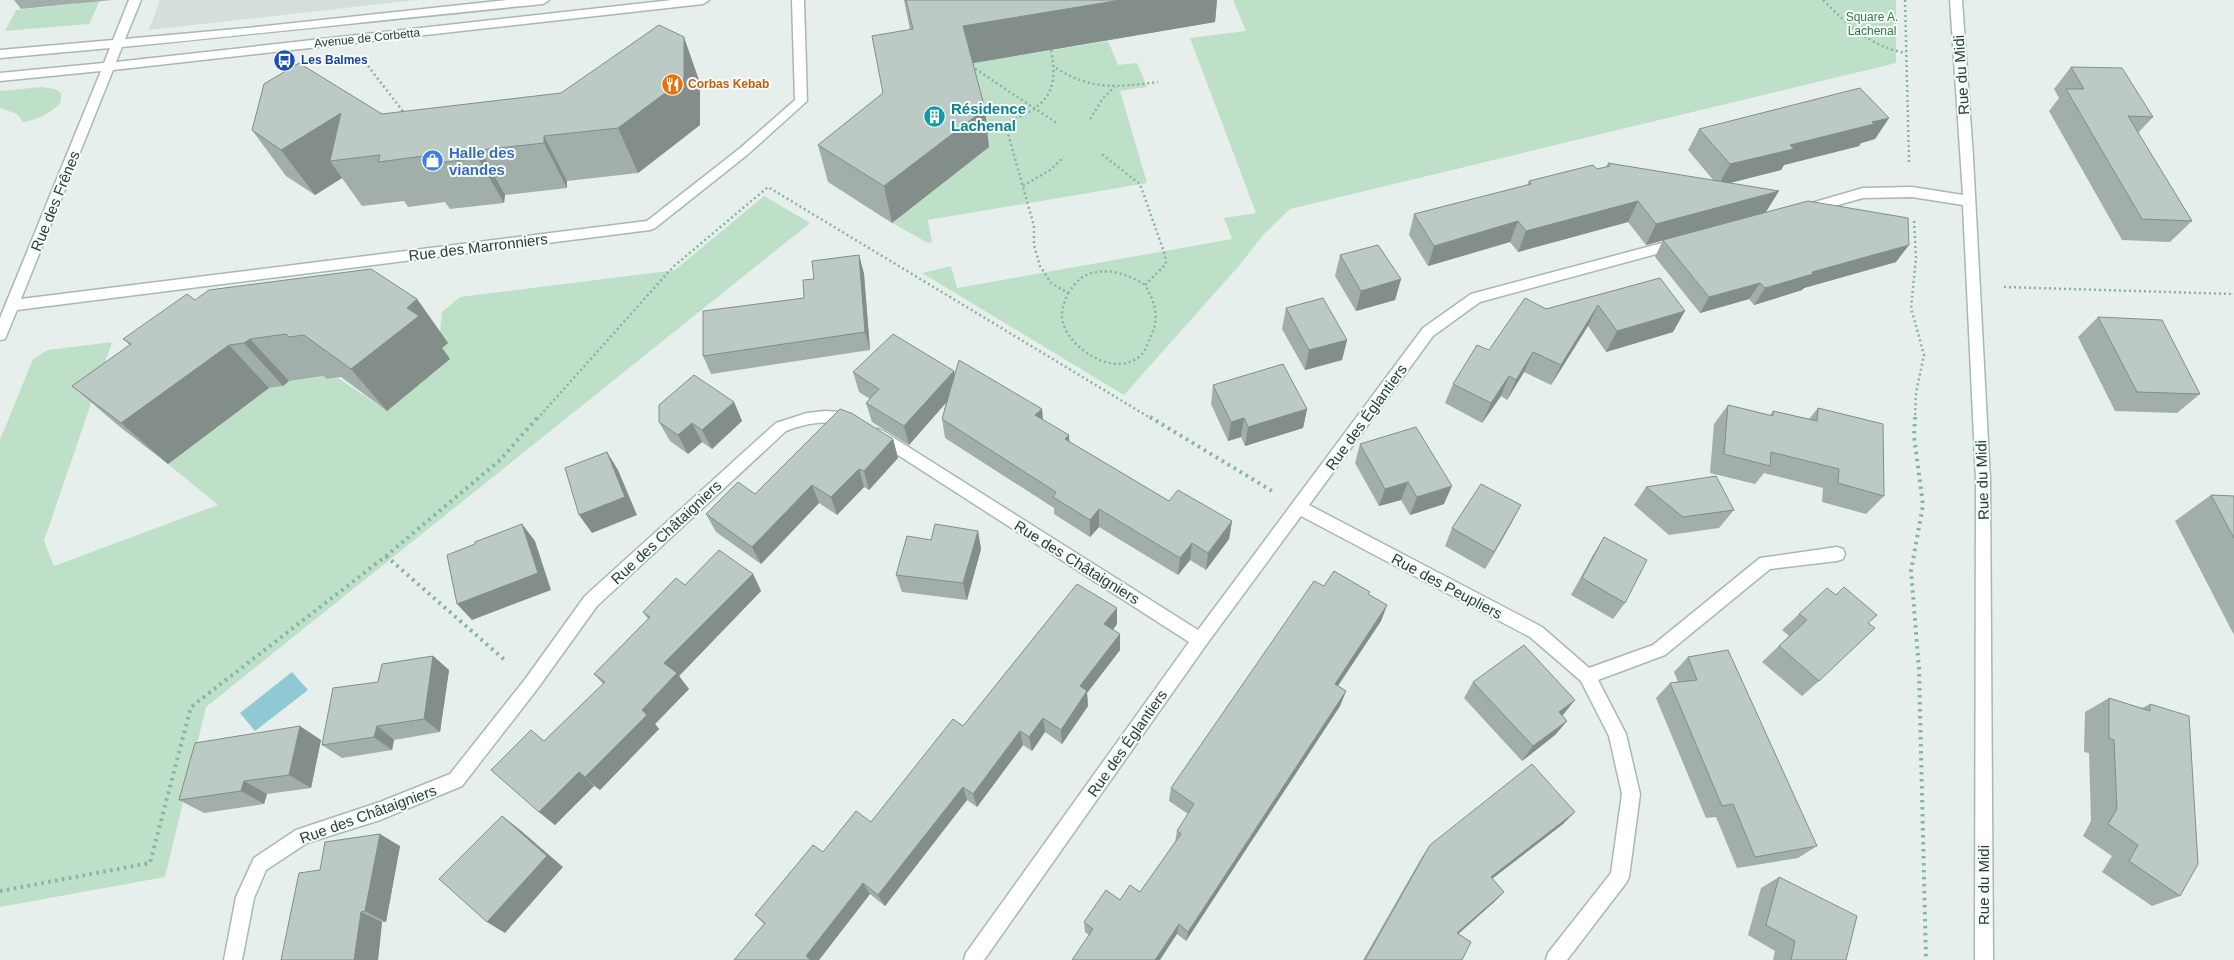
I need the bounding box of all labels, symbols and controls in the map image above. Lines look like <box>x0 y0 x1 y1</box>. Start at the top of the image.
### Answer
park label: Square A. Lachenal <box>1846 10 1898 38</box>
street label: Avenue de Corbetta <box>313 25 421 51</box>
street label: Rue du Midi <box>1950 34 1972 116</box>
bus stop icon: Les Balmes <box>273 48 297 72</box>
place label: Les Balmes <box>301 53 368 67</box>
restaurant icon: Corbas Kebab <box>660 72 684 96</box>
place label: Corbas Kebab <box>688 77 769 91</box>
place label: Résidence Lachenal <box>951 100 1026 134</box>
building icon: Résidence Lachenal <box>923 105 947 129</box>
place label: Halle des viandes <box>449 144 515 178</box>
street label: Rue des Frênes <box>27 148 83 254</box>
shop icon: Halle des viandes <box>421 149 445 173</box>
street label: Rue des Marronniers <box>407 230 549 264</box>
street label: Rue des Églantiers <box>1322 361 1410 473</box>
street label: Rue du Midi <box>1972 440 1992 520</box>
street label: Rue des Châtaigniers <box>607 477 725 587</box>
street label: Rue des Châtaigniers <box>1011 517 1143 607</box>
street label: Rue des Peupliers <box>1389 550 1505 622</box>
street label: Rue des Églantiers <box>1084 686 1170 800</box>
street label: Rue des Châtaigniers <box>297 781 439 847</box>
street label: Rue du Midi <box>1975 845 1992 925</box>

